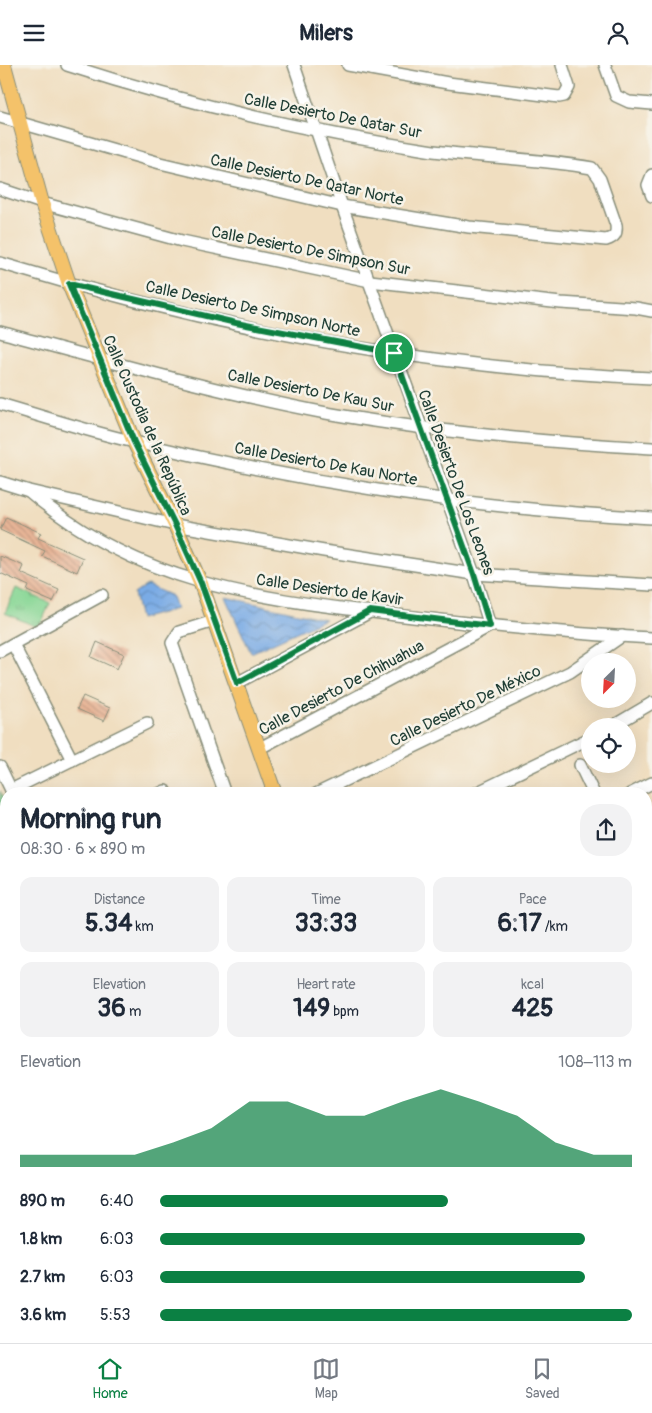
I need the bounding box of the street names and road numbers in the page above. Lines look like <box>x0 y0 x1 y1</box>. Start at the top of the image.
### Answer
street label: Calle Desierto De Qatar Sur <box>242 89 424 143</box>
street label: Calle Desierto De Qatar Norte <box>208 150 405 210</box>
street label: Calle Desierto De Simpson Sur <box>210 222 412 280</box>
street label: Calle Desierto De Simpson Norte <box>144 276 362 342</box>
street label: Calle Custodia de la República <box>98 332 196 519</box>
street label: Calle Desierto De Kau Sur <box>226 365 396 417</box>
street label: Calle Desierto De Los Leones <box>413 387 499 578</box>
street label: Calle Desierto De Kau Norte <box>233 438 419 490</box>
street label: Calle Desierto de Kavir <box>255 570 405 610</box>
street label: Calle Desierto De Chihuahua <box>256 636 427 740</box>
street label: Calle Desierto De México <box>387 660 544 751</box>

